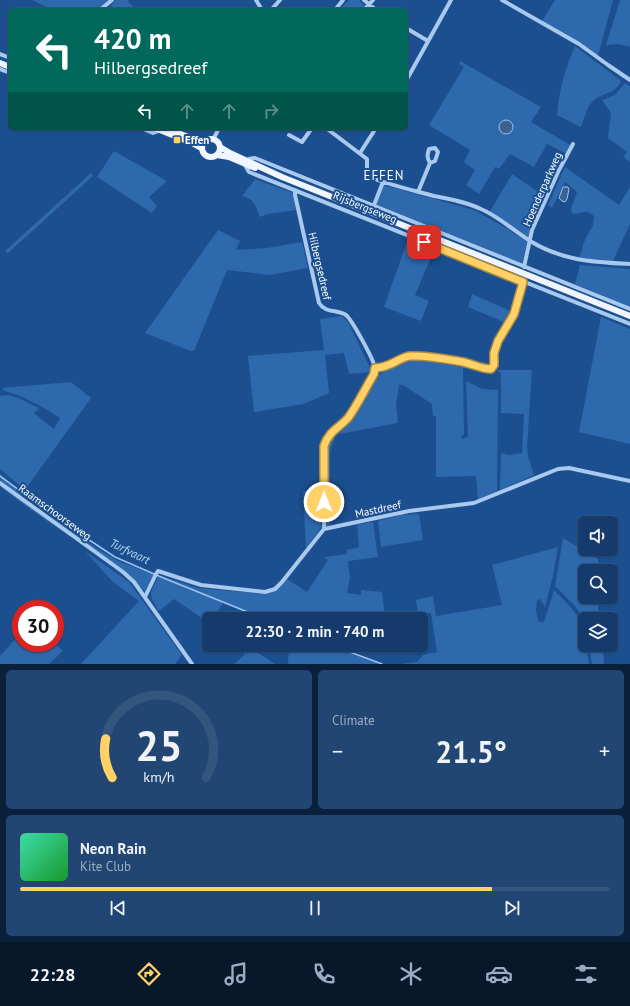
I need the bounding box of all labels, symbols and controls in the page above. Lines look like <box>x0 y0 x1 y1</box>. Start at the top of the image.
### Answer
text: 420 m <box>94 20 171 57</box>
icon: left <box>28 24 80 76</box>
text: Hilbergsedreef <box>94 56 207 79</box>
icon: left <box>134 100 156 122</box>
icon: ahead <box>176 100 198 122</box>
icon: ahead <box>218 100 240 122</box>
icon: right <box>260 100 282 122</box>
place label: Effen <box>185 133 209 147</box>
marker: Effen <box>172 135 182 145</box>
street label: Hoenderparkweg <box>519 150 565 228</box>
district label: EFFEN <box>363 167 405 184</box>
street label: Rijsbergseweg <box>331 188 399 226</box>
pin <box>407 225 441 259</box>
street label: Hilbergsedreef <box>305 231 335 302</box>
icon: arrive <box>413 231 435 253</box>
street label: Raamschoorseweg <box>16 481 94 543</box>
position arrow <box>303 481 345 523</box>
street label: Mastdreef <box>354 497 403 521</box>
map controls <box>578 516 618 652</box>
button: sound <box>578 516 618 556</box>
water label: Turfvaart <box>107 535 154 568</box>
button: search <box>578 564 618 604</box>
speed limit sign: 30 <box>12 600 64 652</box>
button: layers <box>578 612 618 652</box>
text: 22:30 · 2 min · 740 m <box>246 622 384 641</box>
text: Climate <box>332 712 375 729</box>
text: 25 <box>135 718 183 771</box>
text: 21.5° <box>435 732 507 771</box>
text: − <box>332 737 343 765</box>
text: + <box>599 737 610 765</box>
text: km/h <box>143 766 175 785</box>
text: Neon Rain <box>80 839 146 858</box>
text: Kite Club <box>80 858 131 875</box>
icon: previous <box>107 897 129 919</box>
icon: pause <box>304 897 326 919</box>
icon: next <box>501 897 523 919</box>
icon: directions <box>135 960 163 988</box>
icon: music <box>222 960 250 988</box>
icon: phone <box>310 960 338 988</box>
icon: climate <box>397 960 425 988</box>
icon: car <box>485 960 513 988</box>
icon: filters <box>572 960 600 988</box>
text: 22:28 <box>30 963 75 986</box>

